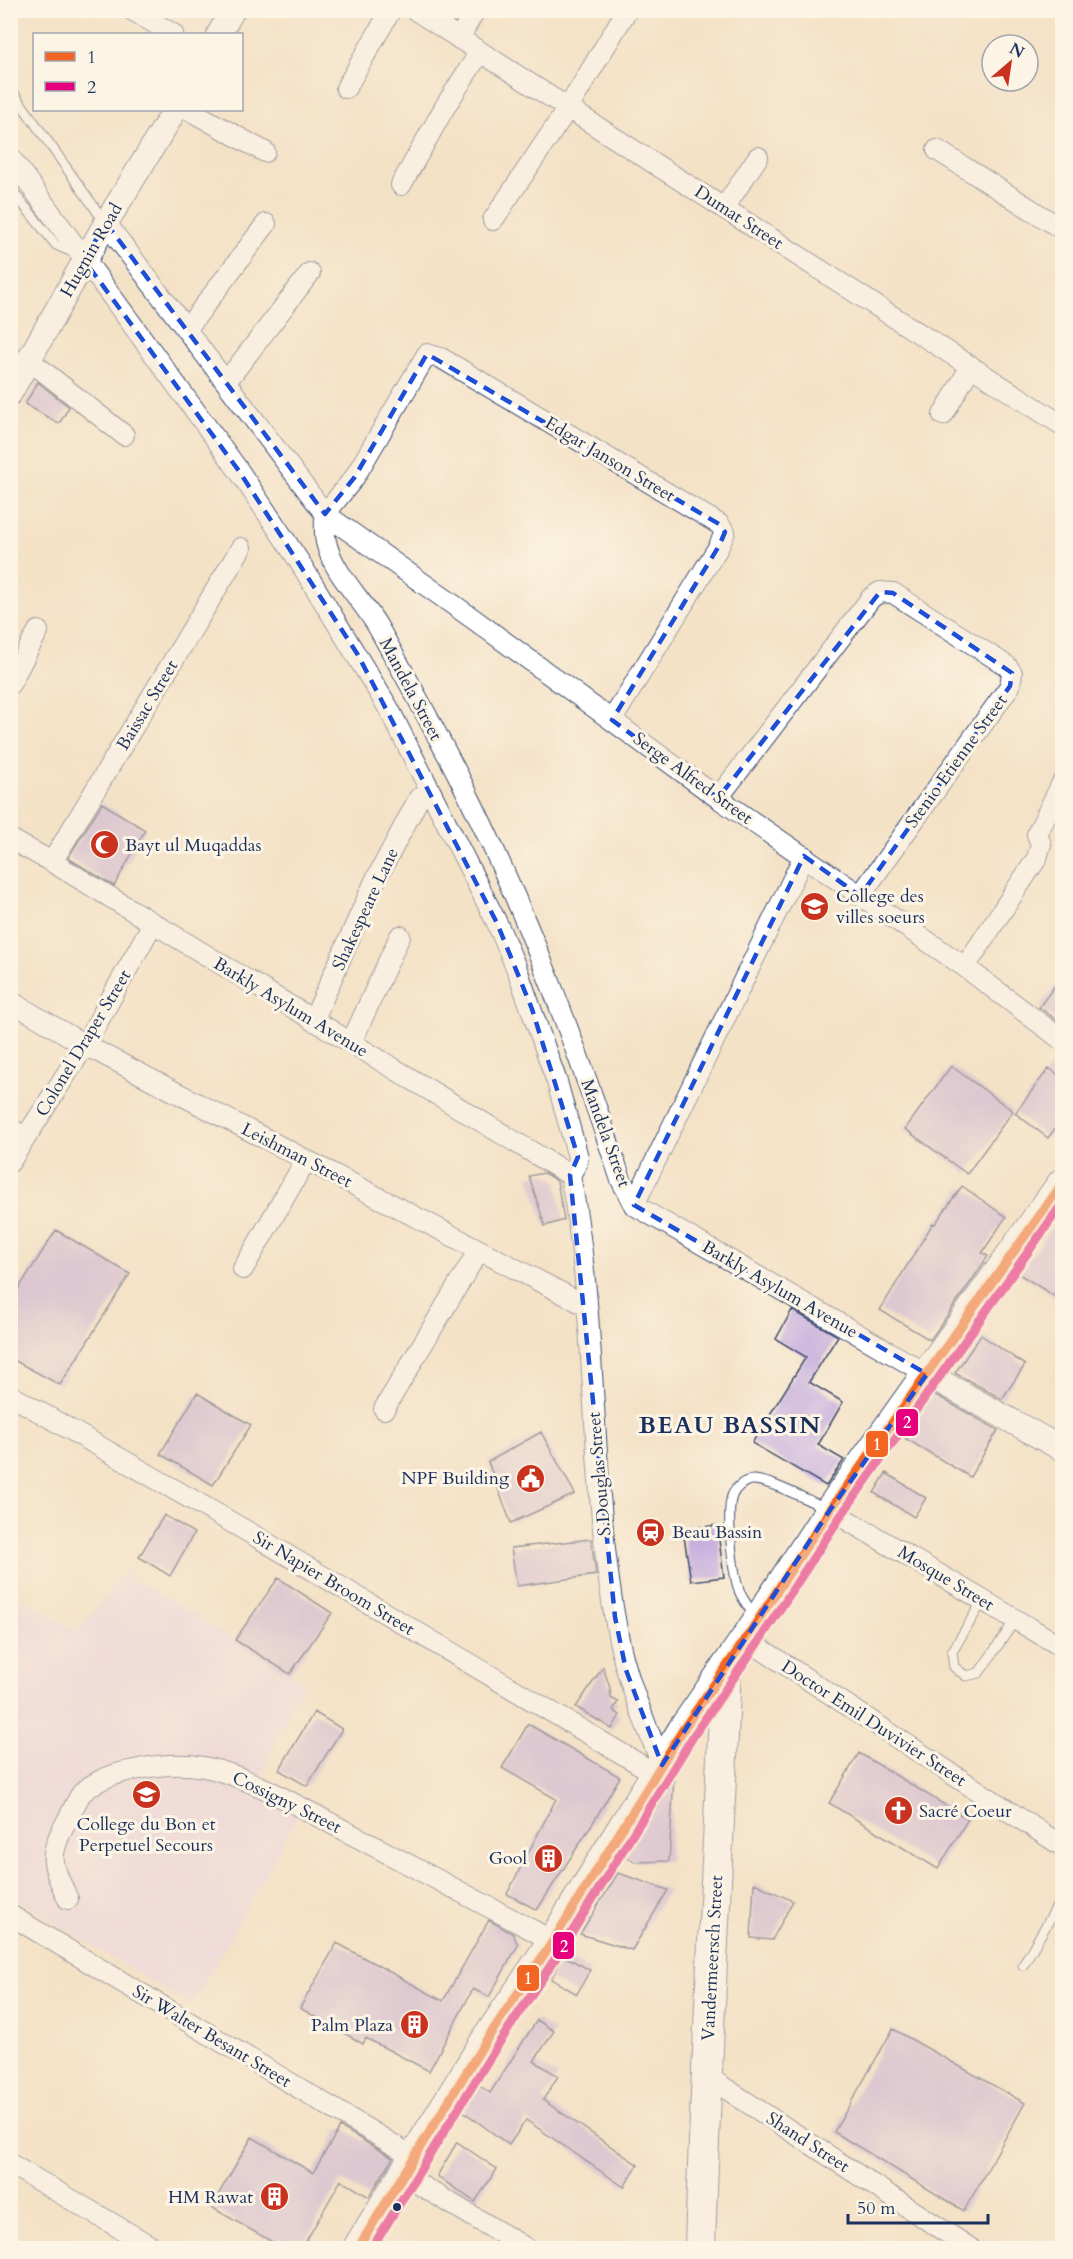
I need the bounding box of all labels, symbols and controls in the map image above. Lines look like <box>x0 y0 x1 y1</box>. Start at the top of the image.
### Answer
legend <box>33 33 243 111</box>
north arrow <box>980 33 1040 93</box>
text: N <box>1005 38 1028 64</box>
text: 1 <box>87 45 96 70</box>
text: 2 <box>87 75 96 100</box>
street label: Dumat Street <box>689 179 788 256</box>
street label: Hugnin Road <box>54 198 129 302</box>
street label: Edgar Janson Street <box>540 411 680 508</box>
street label: Mandela Street <box>373 633 448 745</box>
street label: Baissac Street <box>111 655 184 755</box>
street label: Stenio Etienne Street <box>899 689 1014 833</box>
street label: Serge Alfred Street <box>628 727 758 830</box>
mosque icon: Bayt ul Muqaddas <box>88 829 120 861</box>
place label: Bayt ul Muqaddas <box>125 833 262 858</box>
street label: Shakespeare Lane <box>326 844 405 975</box>
place label: College des villes soeurs <box>836 884 925 930</box>
school or university icon: College des villes soeurs <box>799 890 831 922</box>
street label: Barkly Asylum Avenue <box>209 951 373 1064</box>
street label: Colonel Draper Street <box>30 965 137 1121</box>
street label: Mandela Street <box>574 1076 637 1191</box>
street label: Leishman Street <box>237 1117 357 1194</box>
street label: Barkly Asylum Avenue <box>697 1235 862 1344</box>
line badge: 2 <box>895 1408 919 1437</box>
district label: BEAU BASSIN <box>638 1409 822 1442</box>
street label: S.Douglas Street <box>582 1411 617 1537</box>
text: 2 <box>903 1412 911 1434</box>
line badge: 1 <box>865 1430 889 1458</box>
text: 1 <box>873 1434 881 1456</box>
public building icon: NPF Building <box>514 1462 546 1494</box>
place label: NPF Building <box>401 1466 510 1491</box>
station icon: Beau Bassin <box>635 1516 667 1548</box>
place label: Beau Bassin <box>672 1520 763 1545</box>
street label: Sir Napier Broom Street <box>248 1525 419 1642</box>
street label: Mosque Street <box>893 1540 999 1617</box>
street label: Doctor Emil Duvivier Street <box>776 1654 971 1793</box>
street label: Cossigny Street <box>228 1765 346 1840</box>
school or university icon: College du Bon et Perpetuel Secours <box>130 1779 162 1811</box>
church icon: Sacré Coeur <box>882 1795 914 1827</box>
place label: Sacré Coeur <box>919 1799 1012 1824</box>
place label: College du Bon et Perpetuel Secours <box>76 1812 216 1858</box>
building icon: Gool <box>532 1842 564 1874</box>
place label: Gool <box>489 1846 527 1871</box>
street label: Vandermeersch Street <box>696 1874 729 2042</box>
line badge: 2 <box>552 1931 575 1960</box>
text: 2 <box>560 1936 568 1958</box>
line badge: 1 <box>516 1964 540 1992</box>
text: 1 <box>524 1968 532 1990</box>
street label: Sir Walter Besant Street <box>128 1979 296 2094</box>
building icon: Palm Plaza <box>398 2009 430 2041</box>
place label: Palm Plaza <box>311 2013 393 2038</box>
street label: Shand Street <box>761 2106 854 2179</box>
building icon: HM Rawat <box>258 2181 290 2213</box>
place label: HM Rawat <box>168 2185 253 2210</box>
scale bar <box>848 2187 988 2225</box>
text: 50 m <box>857 2196 896 2221</box>
unlabelled marker <box>391 2201 403 2213</box>

